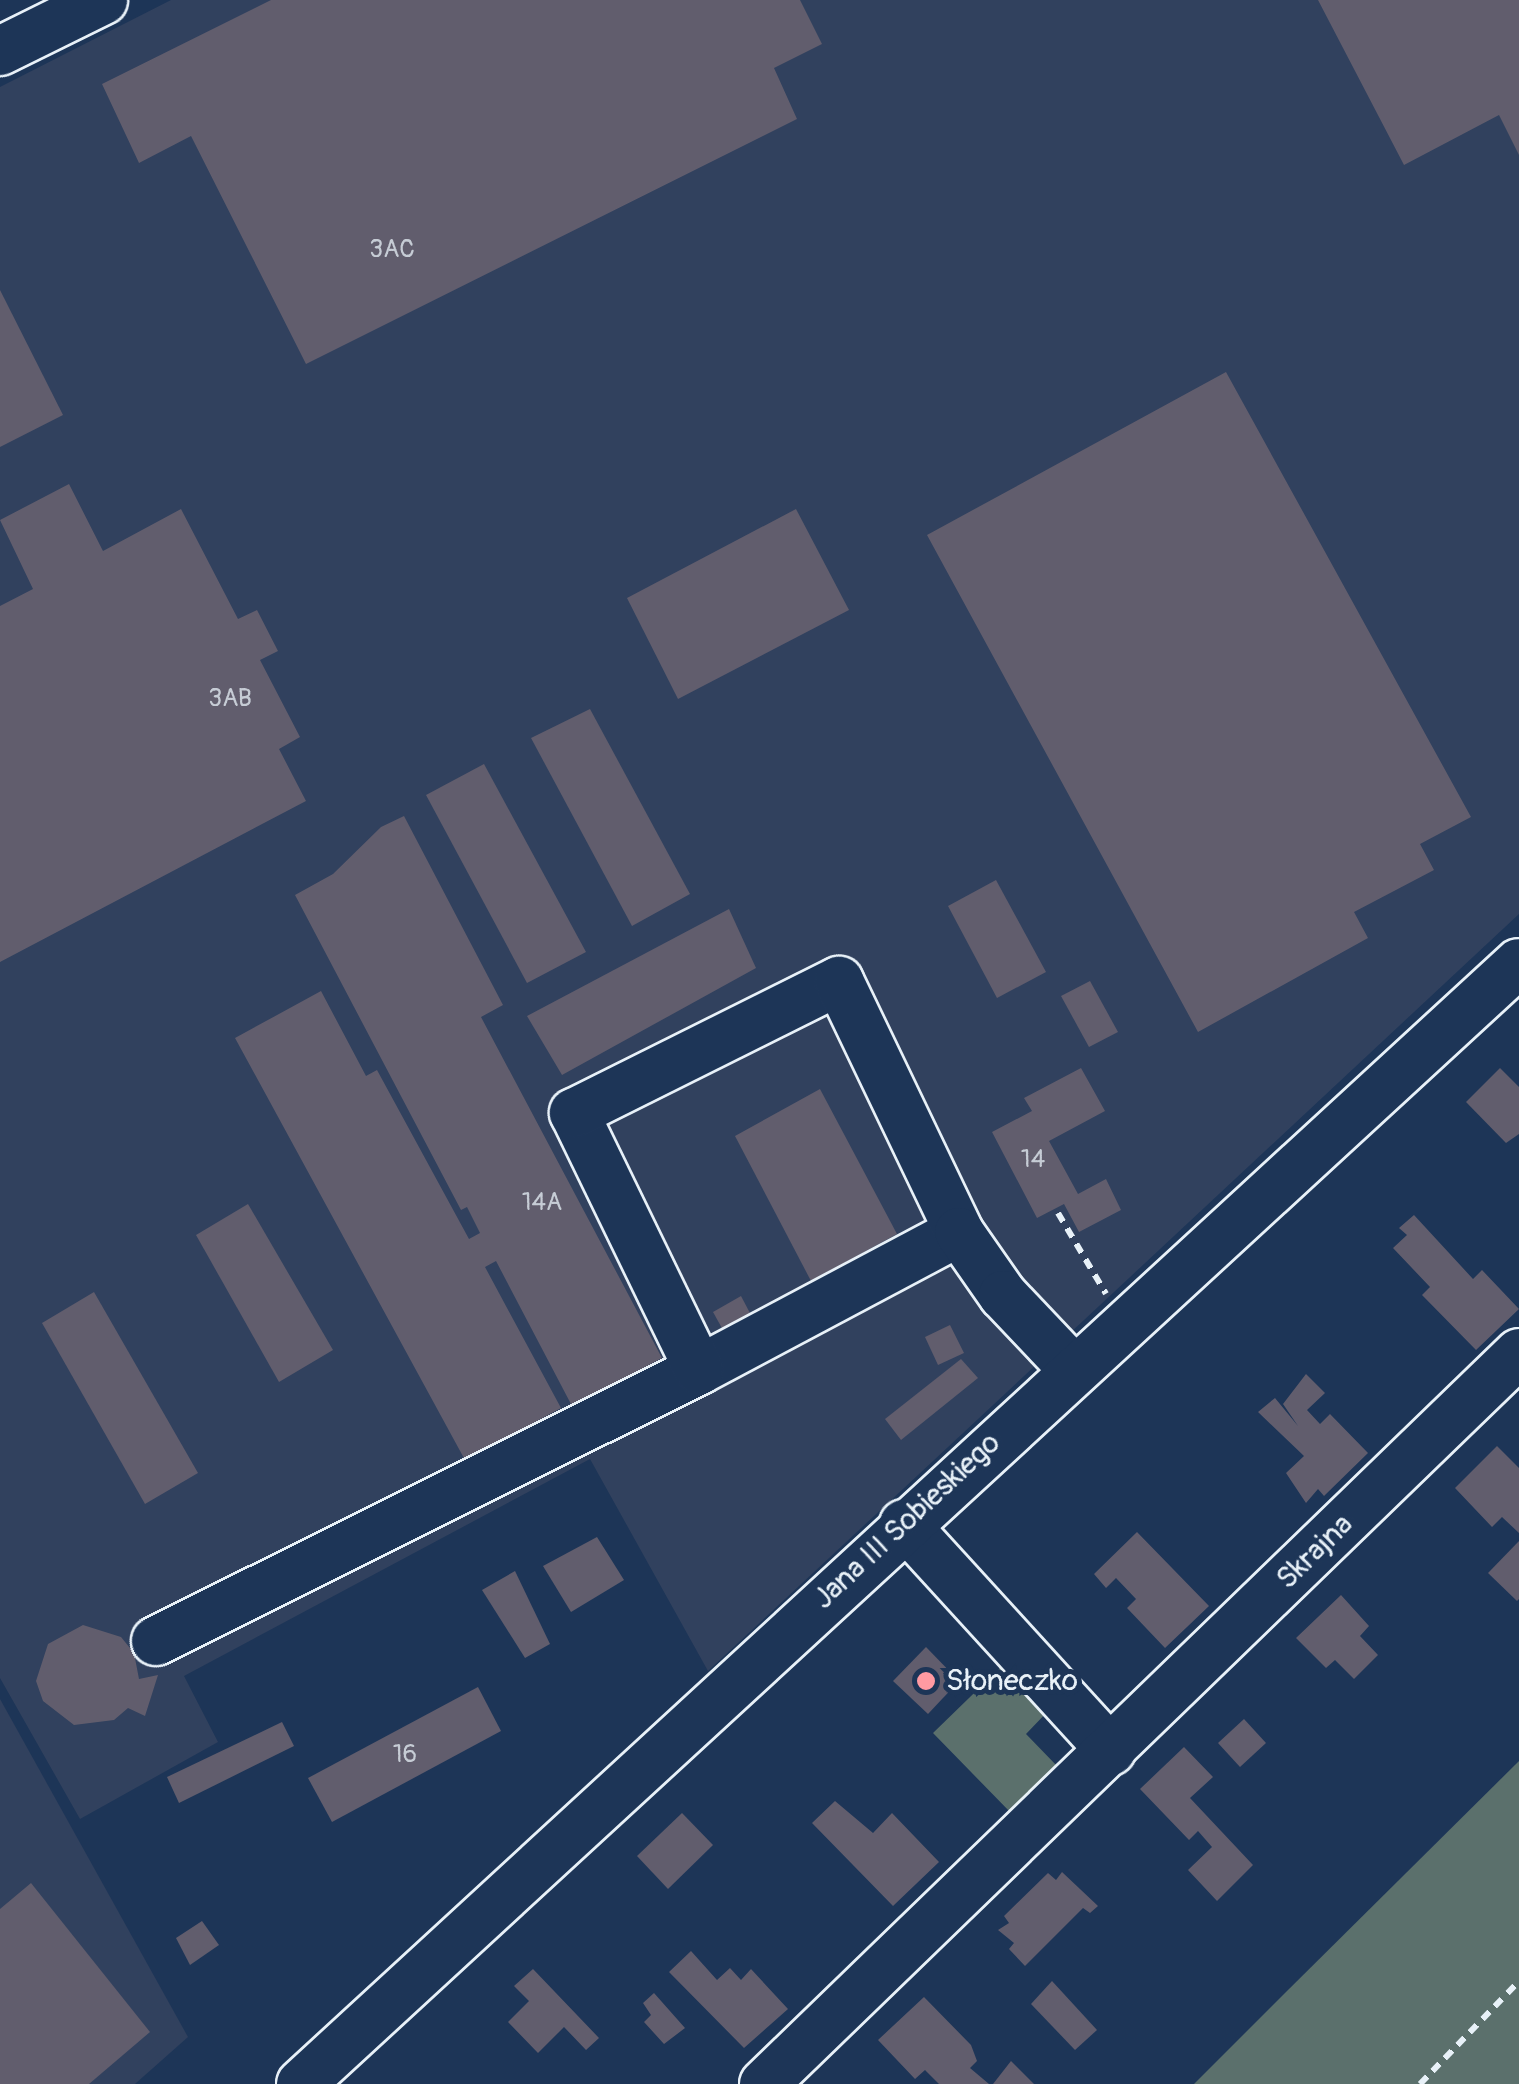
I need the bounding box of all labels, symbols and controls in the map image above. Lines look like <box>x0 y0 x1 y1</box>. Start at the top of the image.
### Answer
house number: 3AC <box>369 235 415 265</box>
house number: 3AB <box>208 684 252 714</box>
house number: 14 <box>1021 1145 1045 1175</box>
house number: 14A <box>522 1188 562 1218</box>
street label: Jana III Sobieskiego <box>806 1425 1008 1617</box>
street label: Skrajna <box>1269 1507 1361 1597</box>
place label: Słoneczko <box>946 1663 1078 1699</box>
marker: Słoneczko <box>915 1670 937 1692</box>
house number: 16 <box>393 1740 417 1770</box>

